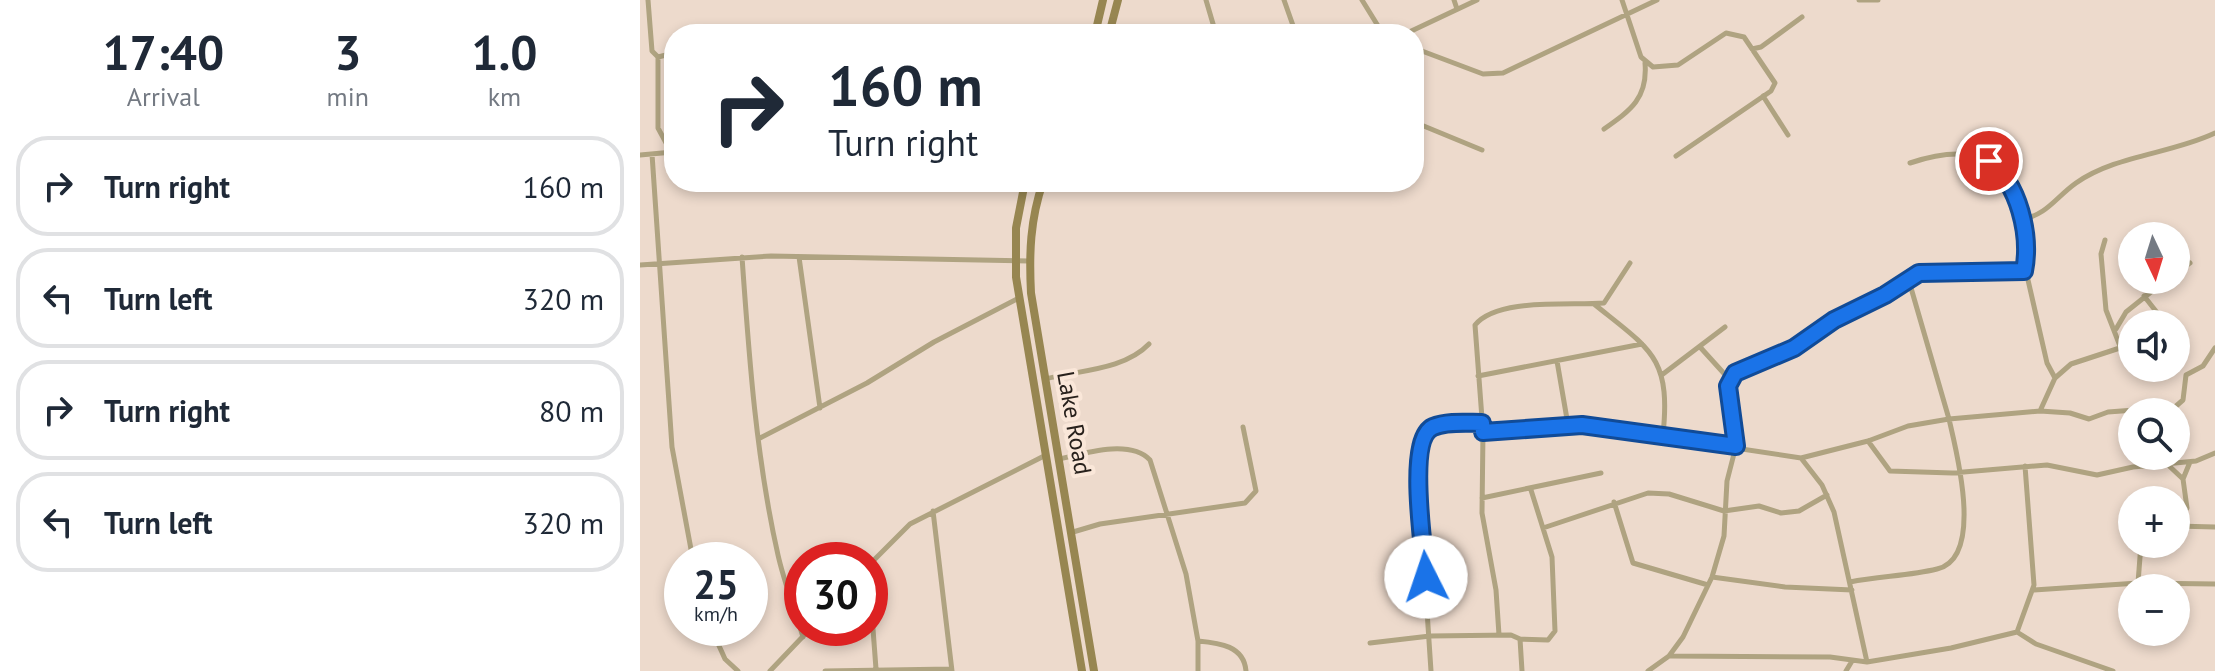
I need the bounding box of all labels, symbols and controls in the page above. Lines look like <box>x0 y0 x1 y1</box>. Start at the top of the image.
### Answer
text: 17:40 <box>102 21 224 83</box>
text: 3 <box>334 21 361 83</box>
text: 1.0 <box>471 21 538 83</box>
text: 160 m <box>828 49 983 121</box>
icon: right <box>696 56 800 160</box>
text: Arrival <box>127 80 200 113</box>
text: min <box>327 80 369 113</box>
text: km <box>488 80 521 113</box>
text: Turn right <box>828 119 978 166</box>
pin <box>1955 127 2023 195</box>
icon: arrive <box>1967 139 2011 183</box>
icon: right <box>36 164 80 208</box>
text: Turn right <box>104 167 230 206</box>
text: 160 m <box>523 167 604 206</box>
north arrow <box>2118 222 2190 294</box>
map controls <box>2118 222 2190 646</box>
icon: left <box>36 276 80 320</box>
text: Turn left <box>104 279 212 318</box>
text: 320 m <box>523 279 604 318</box>
button: sound <box>2118 310 2190 382</box>
street label: Lake Road <box>1050 369 1099 477</box>
icon: right <box>36 388 80 432</box>
text: Turn right <box>104 391 230 430</box>
text: 80 m <box>539 391 604 430</box>
button: search <box>2118 398 2190 470</box>
button: + <box>2118 486 2190 558</box>
icon: left <box>36 500 80 544</box>
text: Turn left <box>104 503 212 542</box>
text: 320 m <box>523 503 604 542</box>
position arrow <box>1384 535 1468 619</box>
speed limit sign: 30 <box>784 542 888 646</box>
text: 25 <box>693 558 739 610</box>
button: − <box>2118 574 2190 646</box>
text: km/h <box>694 601 738 627</box>

